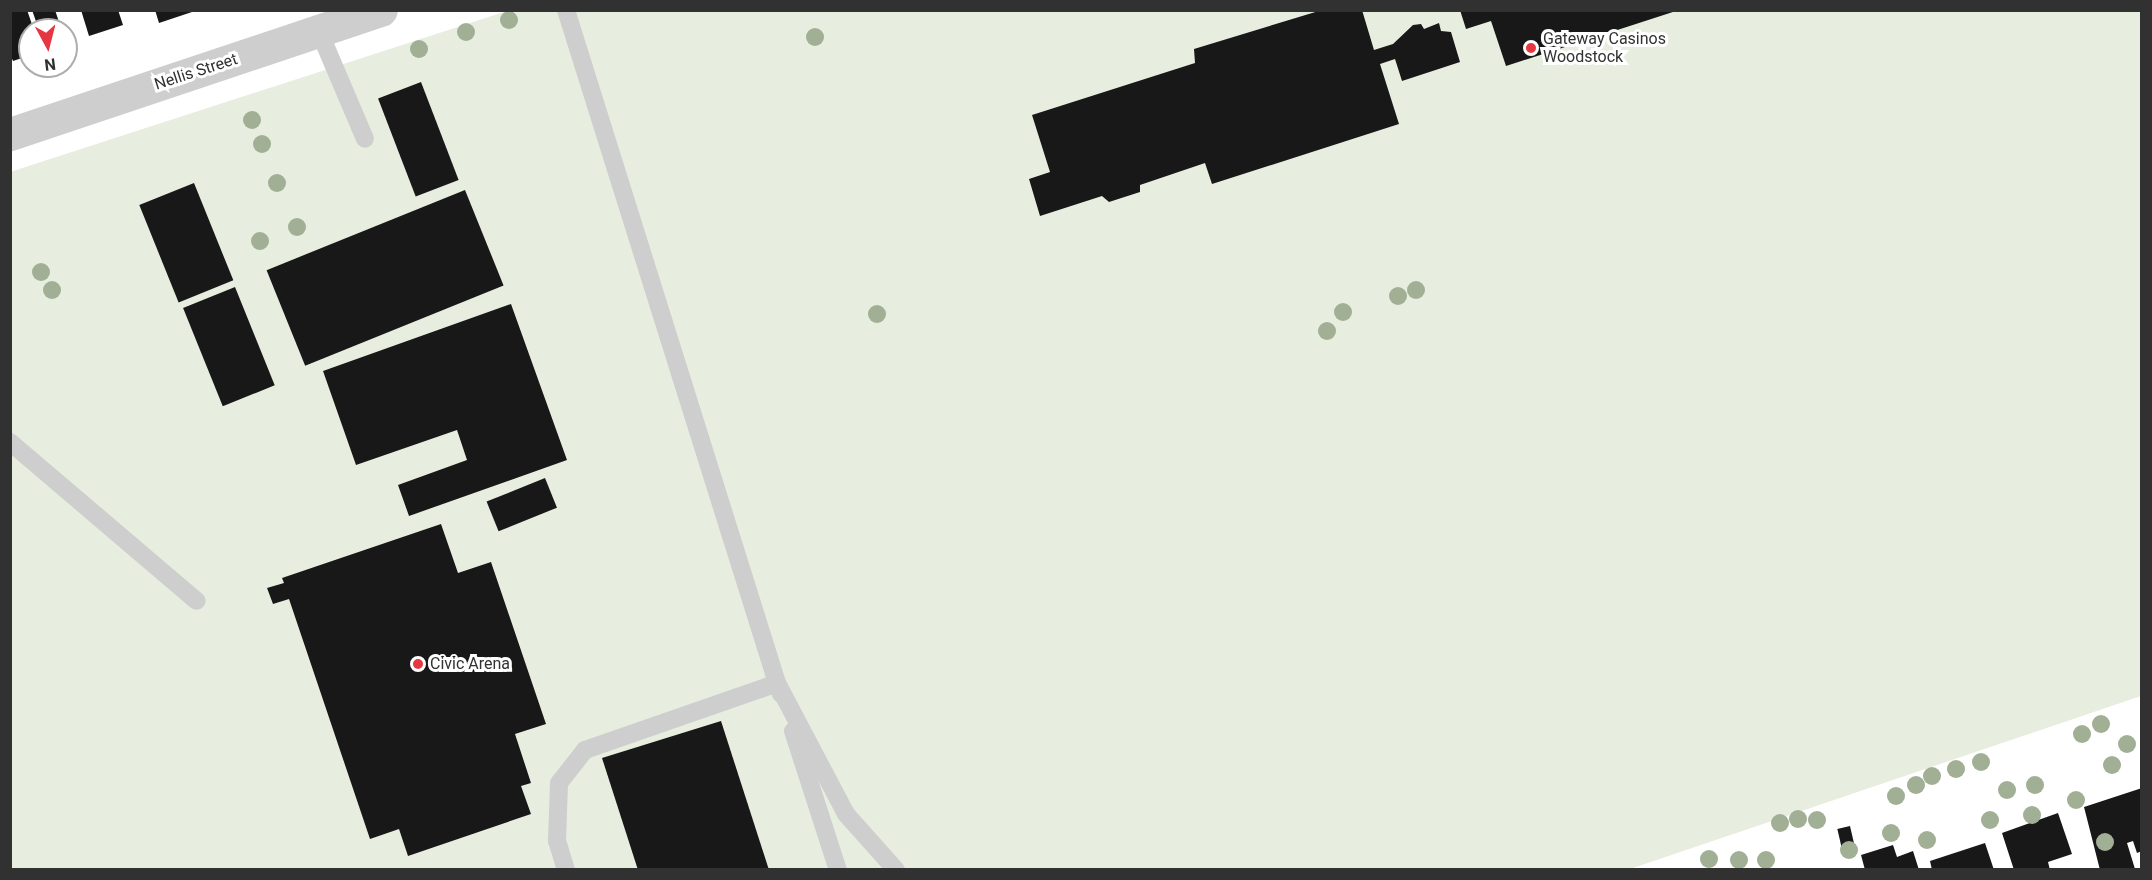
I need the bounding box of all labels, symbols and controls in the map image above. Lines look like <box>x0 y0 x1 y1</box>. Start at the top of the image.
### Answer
north arrow <box>18 18 78 78</box>
place label: Gateway Casinos Woodstock <box>1543 29 1666 67</box>
marker: Gateway Casinos Woodstock <box>1524 41 1538 55</box>
street label: Nellis Street <box>152 50 240 94</box>
text: N <box>43 54 57 74</box>
place label: Civic Arena <box>430 654 510 674</box>
marker: Civic Arena <box>411 657 425 671</box>

